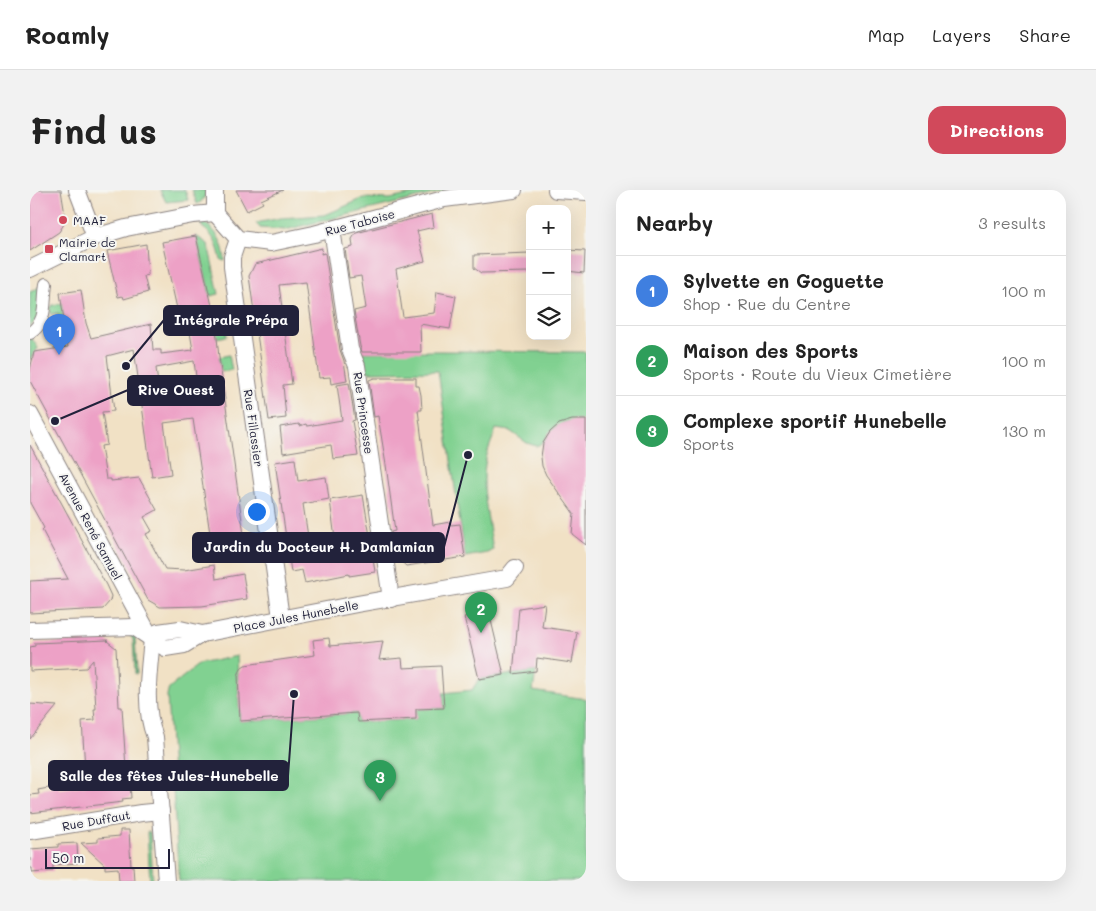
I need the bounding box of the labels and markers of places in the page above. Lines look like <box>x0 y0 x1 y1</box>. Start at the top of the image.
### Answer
place label: MAAF <box>73 212 106 228</box>
marker: MAAF <box>57 214 69 226</box>
place label: Mairie de Clamart <box>59 234 116 264</box>
marker: Mairie de Clamart <box>43 243 55 255</box>
callout: Intégrale Prépa <box>164 306 298 335</box>
pin: 1 <box>43 314 75 355</box>
callout: Rive Ouest <box>128 376 224 405</box>
callout: Jardin du Docteur H. Damlamian <box>193 533 444 562</box>
pin: 2 <box>465 592 497 633</box>
pin: 3 <box>364 760 396 801</box>
callout: Salle des fêtes Jules-Hunebelle <box>49 761 288 790</box>

